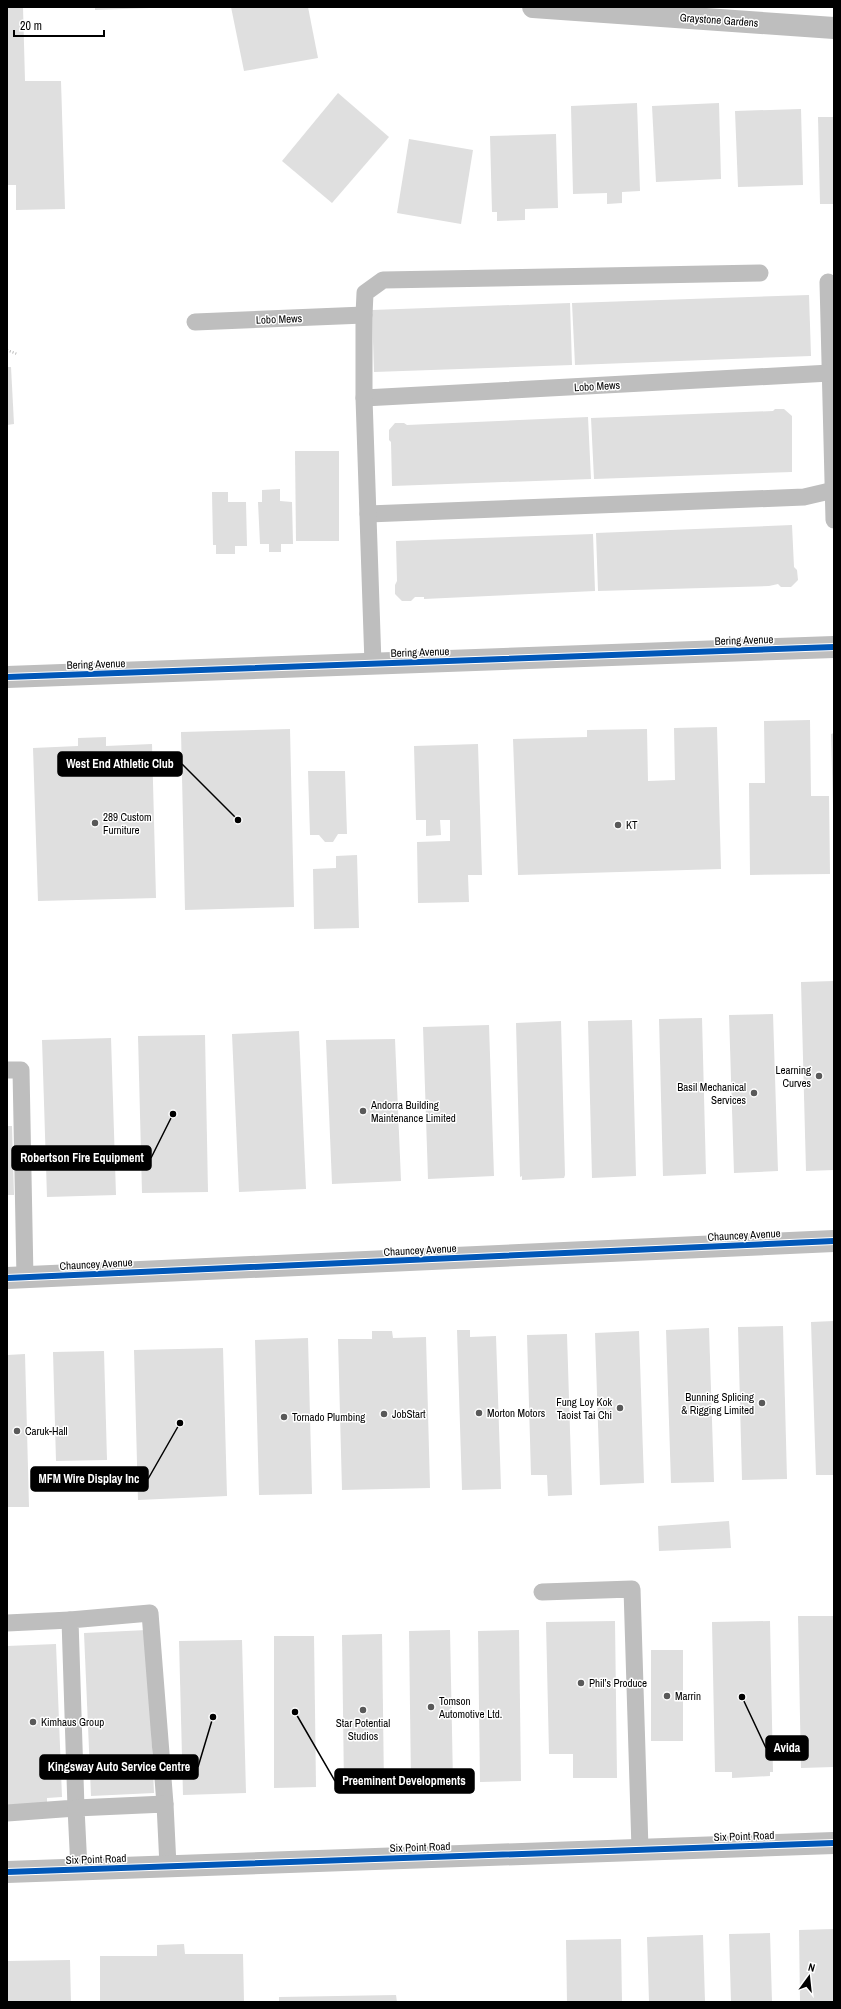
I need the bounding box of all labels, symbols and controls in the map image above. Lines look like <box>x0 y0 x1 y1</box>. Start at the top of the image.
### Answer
street label: Graystone Gardens <box>679 10 759 30</box>
scale bar <box>14 12 104 38</box>
text: 20 m <box>20 18 42 34</box>
street label: Lobo Mews <box>256 311 303 327</box>
street label: Lobo Mews <box>574 378 621 394</box>
street label: Bering Avenue <box>714 632 774 648</box>
street label: Bering Avenue <box>390 644 450 660</box>
street label: Bering Avenue <box>66 656 126 672</box>
callout: West End Athletic Club <box>58 752 182 776</box>
text: West End Athletic Club <box>66 756 174 772</box>
place label: 289 Custom Furniture <box>103 810 152 837</box>
marker: 289 Custom Furniture <box>90 818 100 828</box>
place label: KT <box>626 818 638 832</box>
marker: KT <box>613 820 623 830</box>
place label: Learning Curves <box>775 1063 811 1090</box>
marker: Learning Curves <box>814 1071 824 1081</box>
place label: Basil Mechanical Services <box>677 1080 746 1107</box>
marker: Basil Mechanical Services <box>749 1088 759 1098</box>
place label: Andorra Building Maintenance Limited <box>370 1098 456 1125</box>
marker: Andorra Building Maintenance Limited <box>358 1106 368 1116</box>
callout: Robertson Fire Equipment <box>12 1146 151 1170</box>
text: Robertson Fire Equipment <box>20 1150 144 1166</box>
street label: Chauncey Avenue <box>707 1226 781 1244</box>
street label: Chauncey Avenue <box>383 1241 457 1259</box>
street label: Chauncey Avenue <box>59 1255 133 1273</box>
place label: Bunning Splicing & Rigging Limited <box>681 1390 754 1417</box>
place label: Fung Loy Kok Taoist Tai Chi <box>556 1395 612 1422</box>
marker: Bunning Splicing & Rigging Limited <box>757 1398 767 1408</box>
marker: Fung Loy Kok Taoist Tai Chi <box>615 1403 625 1413</box>
place label: Morton Motors <box>487 1406 546 1420</box>
place label: JobStart <box>392 1407 426 1421</box>
marker: Morton Motors <box>474 1408 484 1418</box>
marker: JobStart <box>379 1409 389 1419</box>
place label: Tornado Plumbing <box>292 1410 365 1424</box>
marker: Tornado Plumbing <box>279 1412 289 1422</box>
place label: Caruk-Hall <box>25 1424 68 1438</box>
marker: Caruk-Hall <box>12 1426 22 1436</box>
callout: MFM Wire Display Inc <box>31 1467 148 1491</box>
text: MFM Wire Display Inc <box>38 1471 140 1487</box>
place label: Phil’s Produce <box>589 1676 647 1690</box>
marker: Phil’s Produce <box>576 1678 586 1688</box>
place label: Marrin <box>675 1689 701 1703</box>
marker: Marrin <box>662 1691 672 1701</box>
place label: Tomson Automotive Ltd. <box>438 1694 502 1721</box>
marker: Tomson Automotive Ltd. <box>426 1702 436 1712</box>
marker: Star Potential Studios <box>358 1705 368 1715</box>
place label: Kimhaus Group <box>41 1715 104 1729</box>
place label: Star Potential Studios <box>336 1716 390 1743</box>
marker: Kimhaus Group <box>28 1717 38 1727</box>
callout: Avida <box>766 1736 808 1760</box>
text: Avida <box>774 1740 801 1756</box>
callout: Kingsway Auto Service Centre <box>40 1755 198 1779</box>
text: Kingsway Auto Service Centre <box>48 1759 191 1775</box>
callout: Preeminent Developments <box>335 1769 474 1793</box>
text: Preeminent Developments <box>342 1773 466 1789</box>
street label: Six Point Road <box>713 1828 775 1844</box>
street label: Six Point Road <box>389 1839 451 1855</box>
street label: Six Point Road <box>65 1851 127 1867</box>
north arrow <box>789 1957 829 1997</box>
text: N <box>807 1960 817 1975</box>

